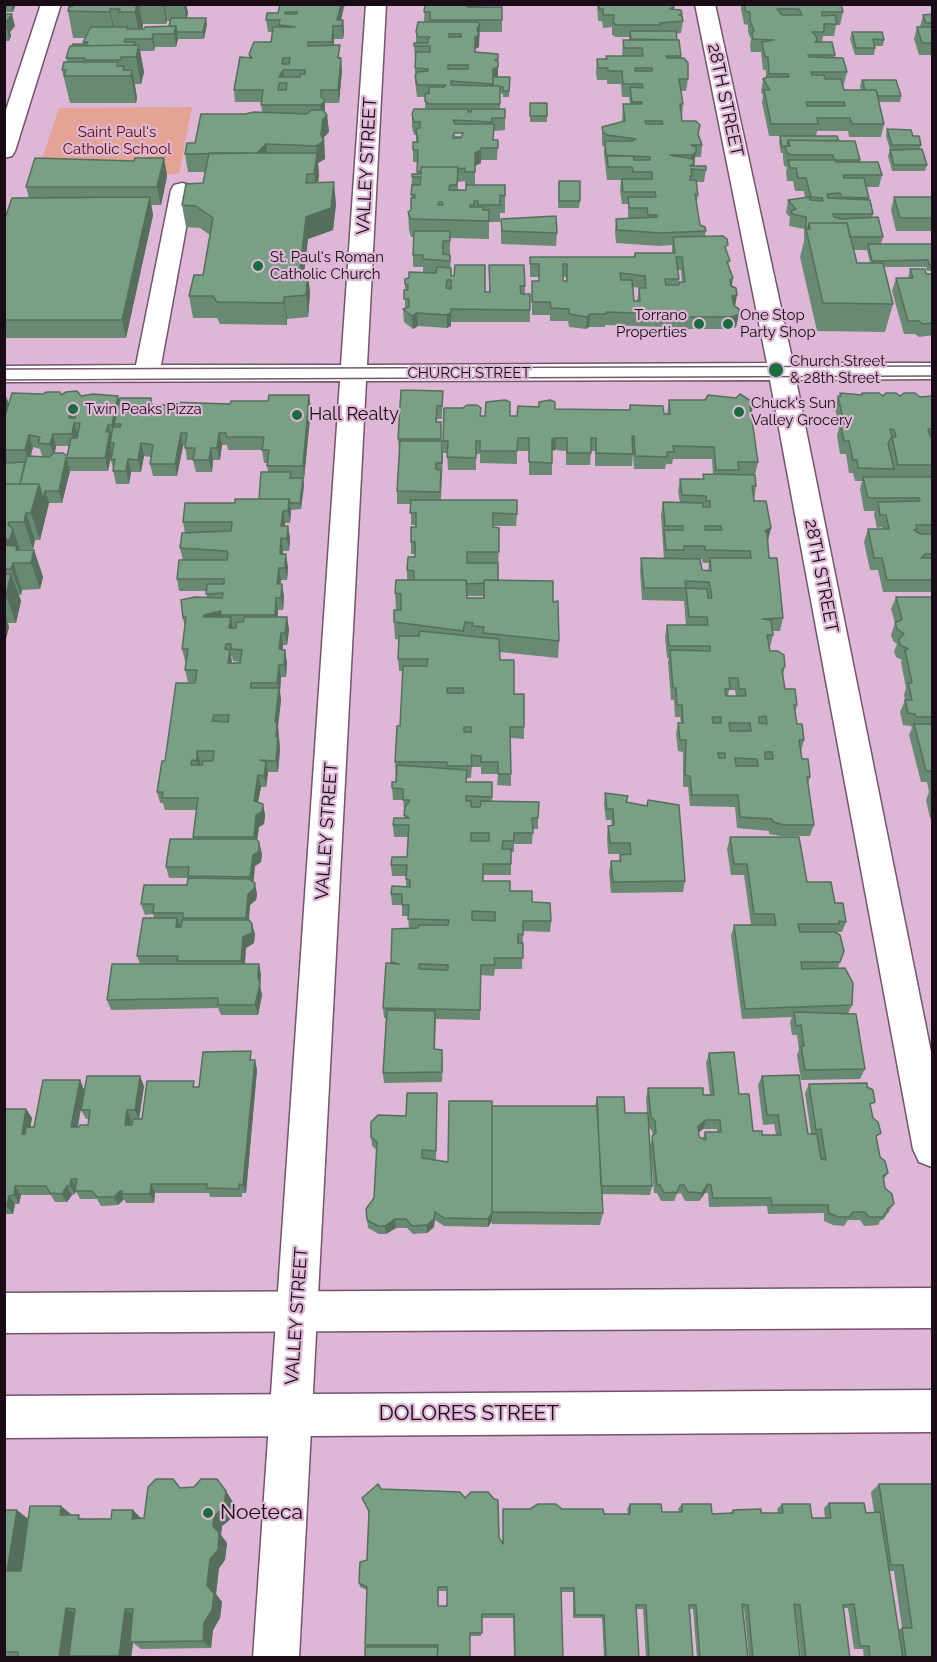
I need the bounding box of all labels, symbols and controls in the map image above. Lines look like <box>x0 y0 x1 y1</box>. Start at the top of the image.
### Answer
street label: 28TH STREET <box>702 41 748 159</box>
street label: VALLEY STREET <box>353 96 381 236</box>
park label: Saint Paul's Catholic School <box>63 123 171 158</box>
place label: St. Paul's Roman Catholic Church <box>270 248 384 283</box>
marker: St. Paul's Roman Catholic Church <box>251 259 265 273</box>
place label: Torrano Properties <box>616 306 687 341</box>
place label: One Stop Party Shop <box>740 306 816 341</box>
marker: Torrano Properties <box>692 317 706 331</box>
marker: One Stop Party Shop <box>721 317 735 331</box>
place label: Church Street & 28th Street <box>790 352 885 387</box>
marker: Church Street & 28th Street <box>767 361 785 379</box>
street label: CHURCH STREET <box>407 364 531 382</box>
place label: Chuck's Sun Valley Grocery <box>751 394 852 429</box>
place label: Twin Peaks Pizza <box>85 400 202 418</box>
marker: Twin Peaks Pizza <box>66 402 80 416</box>
place label: Hall Realty <box>309 404 399 426</box>
marker: Chuck's Sun Valley Grocery <box>732 405 746 419</box>
marker: Hall Realty <box>290 408 304 422</box>
street label: 28TH STREET <box>799 517 843 635</box>
street label: VALLEY STREET <box>311 761 343 901</box>
street label: VALLEY STREET <box>281 1246 313 1386</box>
street label: DOLORES STREET <box>379 1401 559 1427</box>
place label: Noeteca <box>220 1500 303 1526</box>
marker: Noeteca <box>201 1506 215 1520</box>

